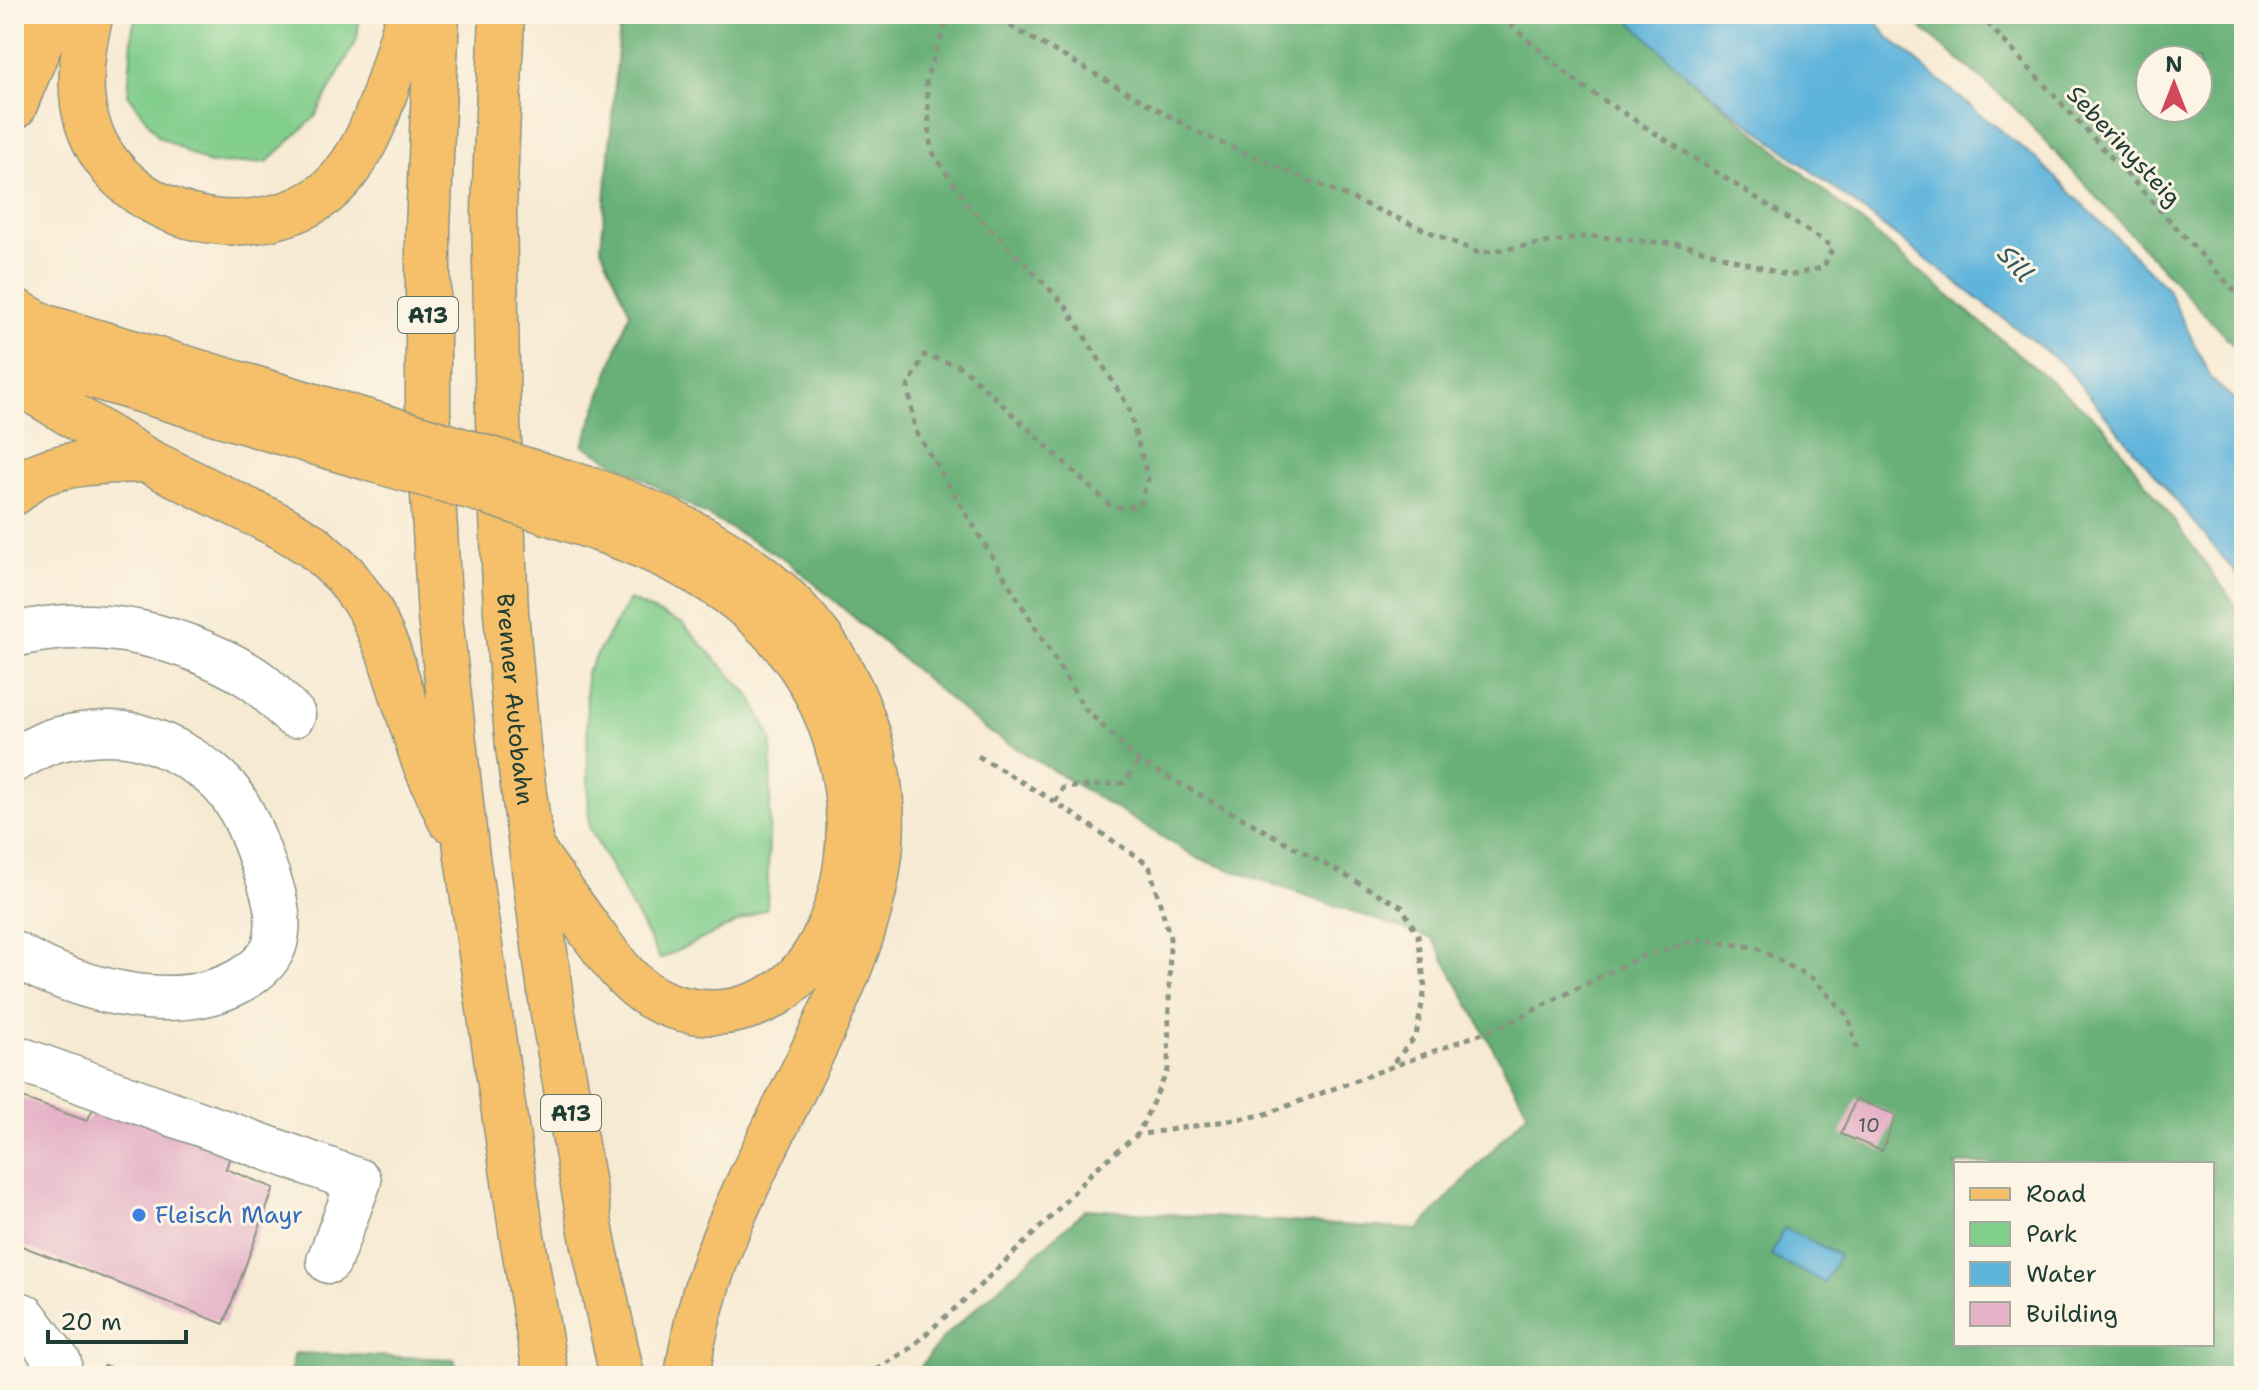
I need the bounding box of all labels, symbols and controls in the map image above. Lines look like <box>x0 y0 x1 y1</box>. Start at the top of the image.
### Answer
north arrow <box>2134 44 2214 124</box>
text: N <box>2165 50 2183 79</box>
street label: Seberinysteig <box>2060 79 2188 213</box>
water label: Sill <box>1990 237 2042 289</box>
road number: A13 <box>398 297 458 333</box>
street label: Brenner Autobahn <box>489 593 541 807</box>
road number: A13 <box>541 1095 601 1131</box>
house number: 10 <box>1858 1112 1880 1138</box>
legend <box>1954 1162 2214 1346</box>
text: Road <box>2026 1178 2086 1210</box>
place label: Fleisch Mayr <box>155 1199 303 1231</box>
marker: Fleisch Mayr <box>130 1206 148 1224</box>
text: Park <box>2026 1218 2078 1250</box>
text: Water <box>2026 1258 2097 1290</box>
scale bar <box>48 1294 186 1344</box>
text: Building <box>2026 1298 2118 1330</box>
text: 20 m <box>60 1306 122 1338</box>

